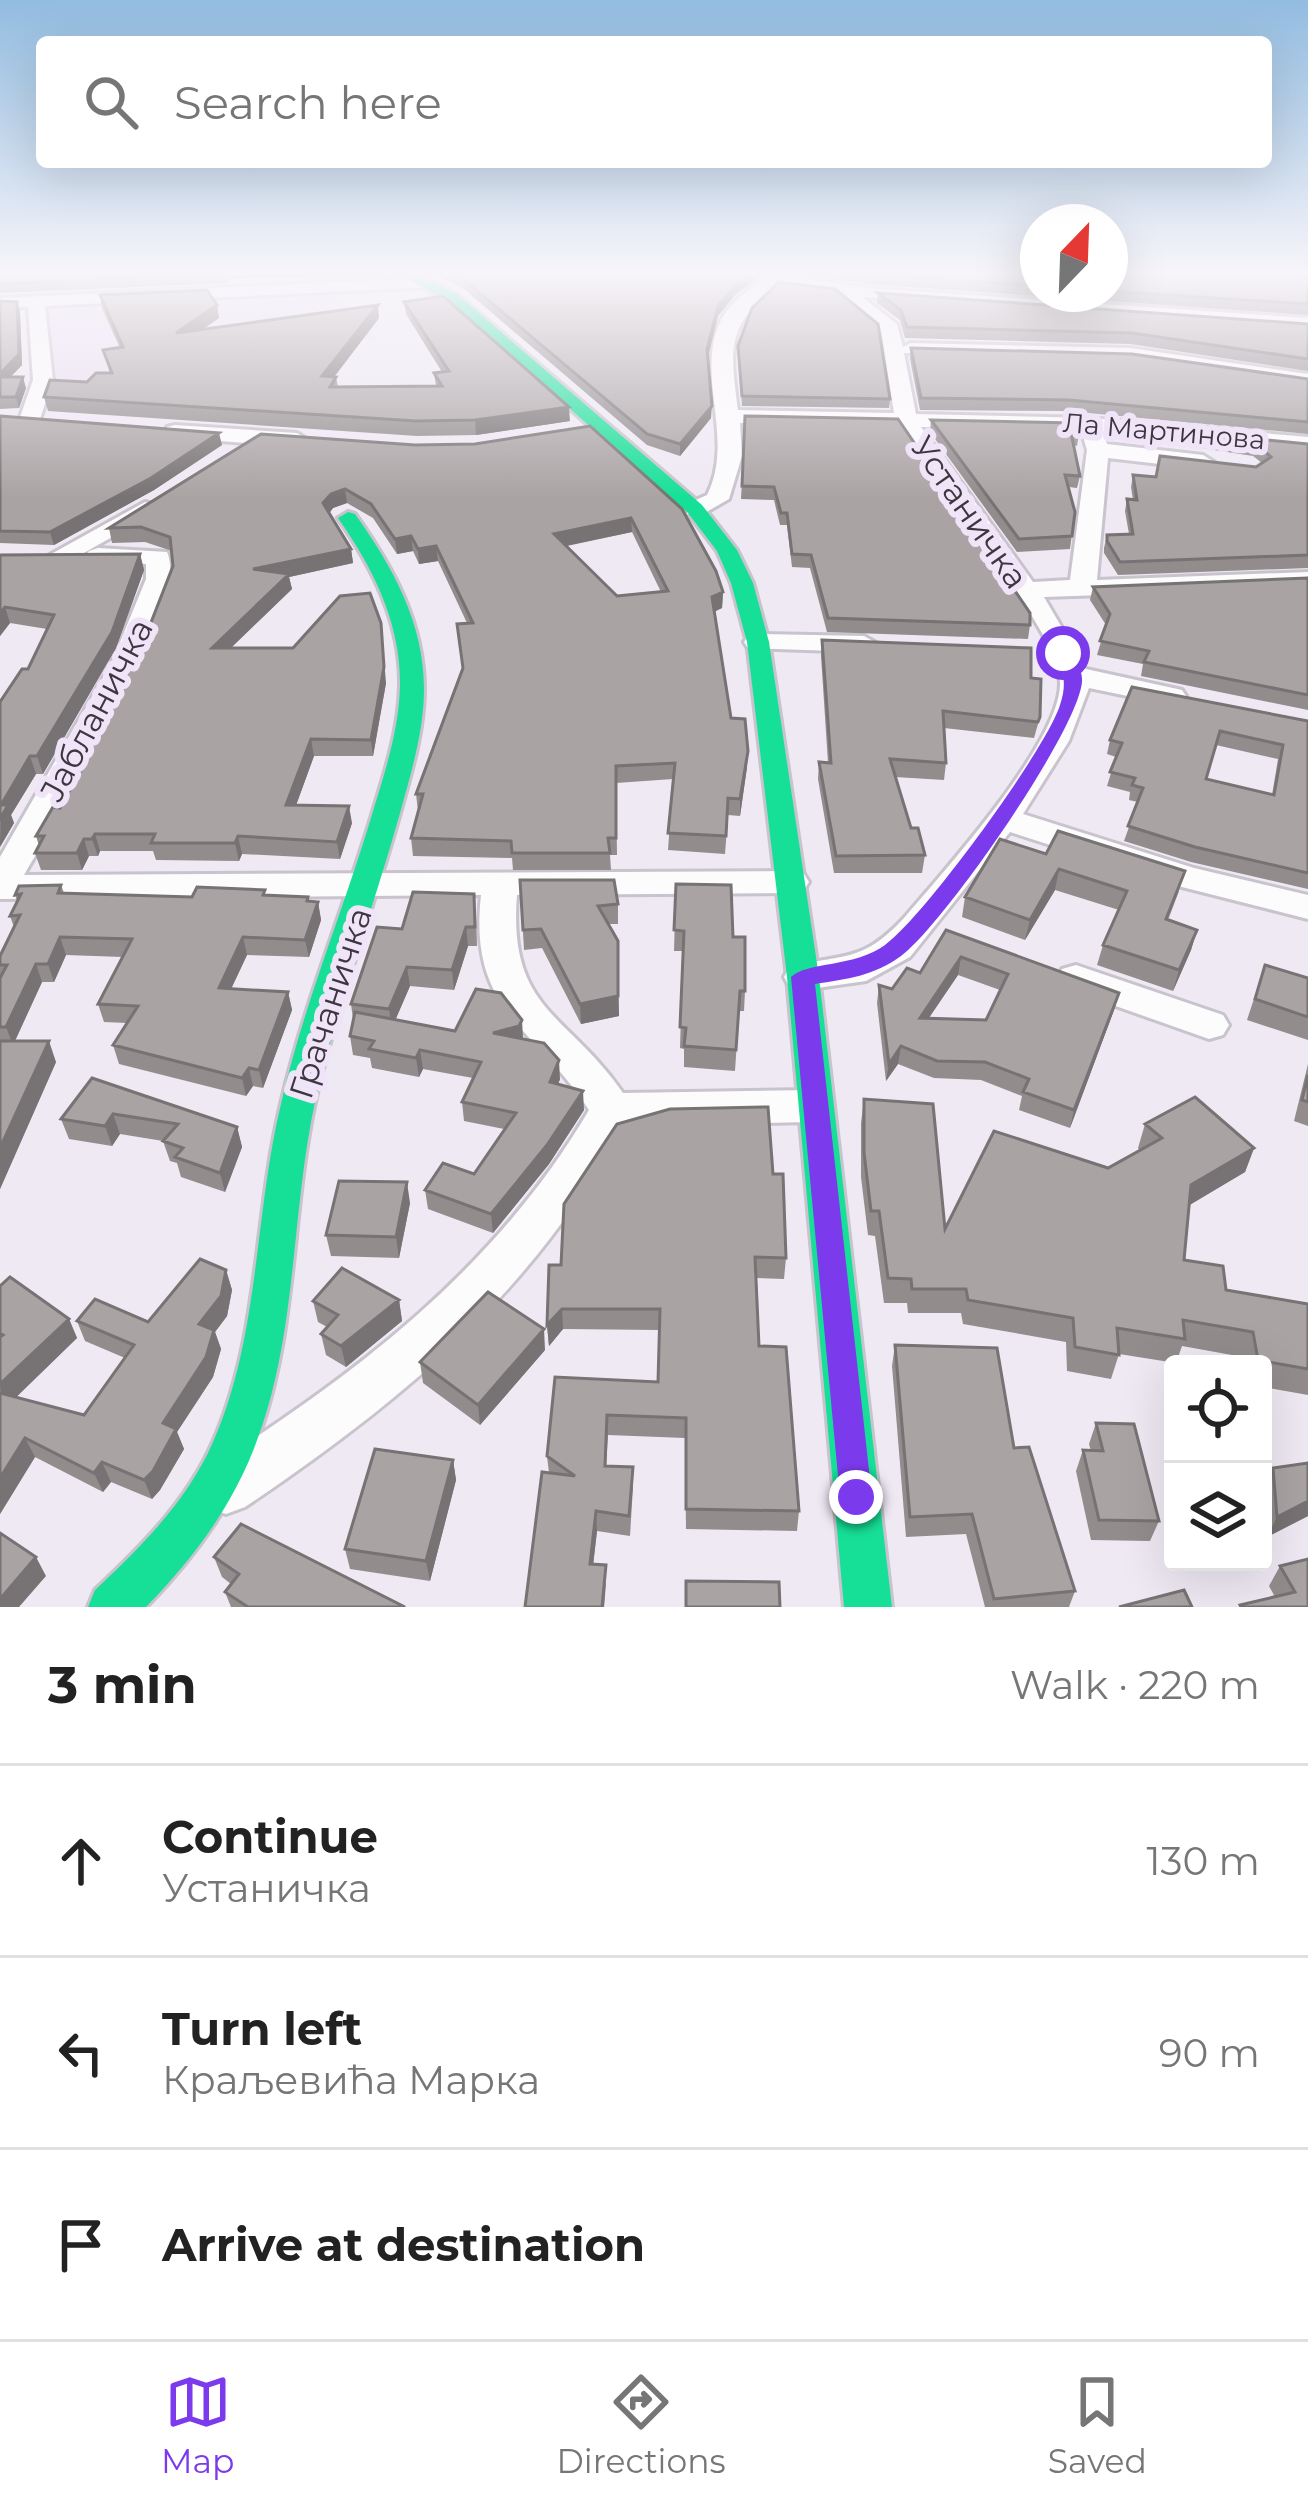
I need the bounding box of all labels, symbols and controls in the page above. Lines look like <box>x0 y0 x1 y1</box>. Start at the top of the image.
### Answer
search box <box>36 36 1272 168</box>
icon: search <box>78 69 144 135</box>
text: Search here <box>174 75 442 130</box>
north arrow <box>1020 204 1128 312</box>
street label: Ла Мартинова <box>1062 406 1266 456</box>
street label: Устаничка <box>903 428 1037 596</box>
street label: Јабланичка <box>31 612 161 808</box>
route start <box>1036 626 1090 680</box>
street label: Грачаничка <box>280 902 380 1104</box>
map controls <box>1164 1355 1272 1571</box>
button: locate <box>1164 1355 1272 1463</box>
button: layers <box>1164 1463 1272 1571</box>
route end <box>829 1470 883 1524</box>
text: 3 min <box>48 1654 197 1716</box>
text: Walk · 220 m <box>1010 1661 1260 1709</box>
text: Continue <box>162 1809 378 1864</box>
icon: ahead <box>48 1828 114 1894</box>
text: 130 m <box>1147 1837 1260 1885</box>
text: Устаничка <box>162 1864 371 1912</box>
text: Turn left <box>162 2001 362 2056</box>
icon: left <box>48 2020 114 2086</box>
text: 90 m <box>1159 2029 1260 2077</box>
text: Краљевића Марка <box>162 2056 540 2104</box>
icon: arrive <box>48 2212 114 2278</box>
text: Arrive at destination <box>162 2217 645 2272</box>
tab: Map <box>161 2369 234 2481</box>
tab: Directions <box>557 2369 726 2481</box>
tab: Saved <box>1048 2369 1147 2481</box>

